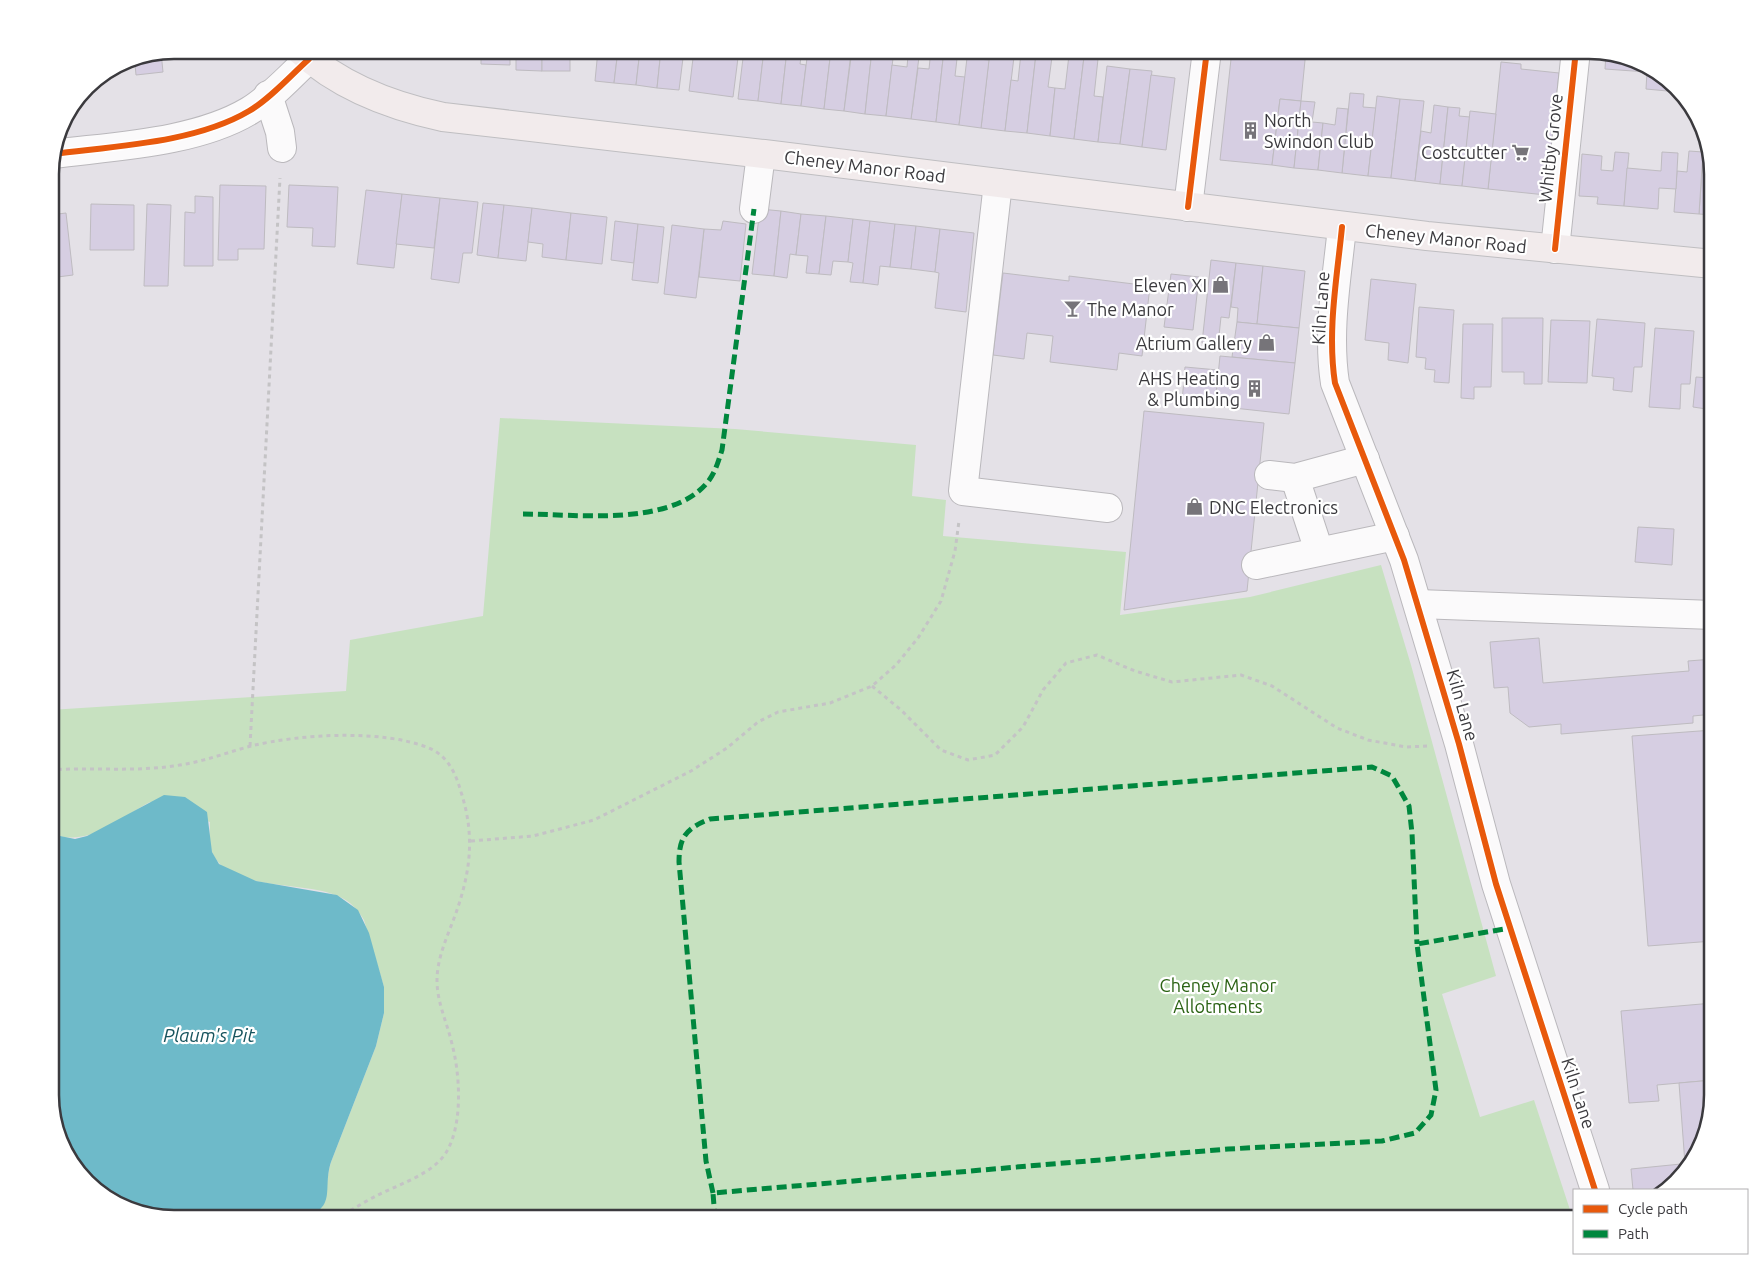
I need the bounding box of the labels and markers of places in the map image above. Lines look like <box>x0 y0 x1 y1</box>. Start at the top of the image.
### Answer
place label: North Swindon Club <box>1264 110 1374 151</box>
building icon: North Swindon Club <box>1240 120 1260 140</box>
place label: Costcutter <box>1421 142 1507 162</box>
supermarket icon: Costcutter <box>1511 142 1531 162</box>
place label: Eleven XI <box>1133 275 1207 295</box>
shop icon: Eleven XI <box>1211 275 1231 295</box>
bar icon: The Manor <box>1063 299 1083 319</box>
place label: The Manor <box>1087 299 1174 319</box>
place label: Atrium Gallery <box>1136 333 1252 353</box>
shop icon: Atrium Gallery <box>1256 333 1276 353</box>
place label: AHS Heating & Plumbing <box>1138 368 1240 409</box>
building icon: AHS Heating & Plumbing <box>1244 378 1264 398</box>
shop icon: DNC Electronics <box>1185 497 1205 517</box>
place label: DNC Electronics <box>1209 497 1338 517</box>

